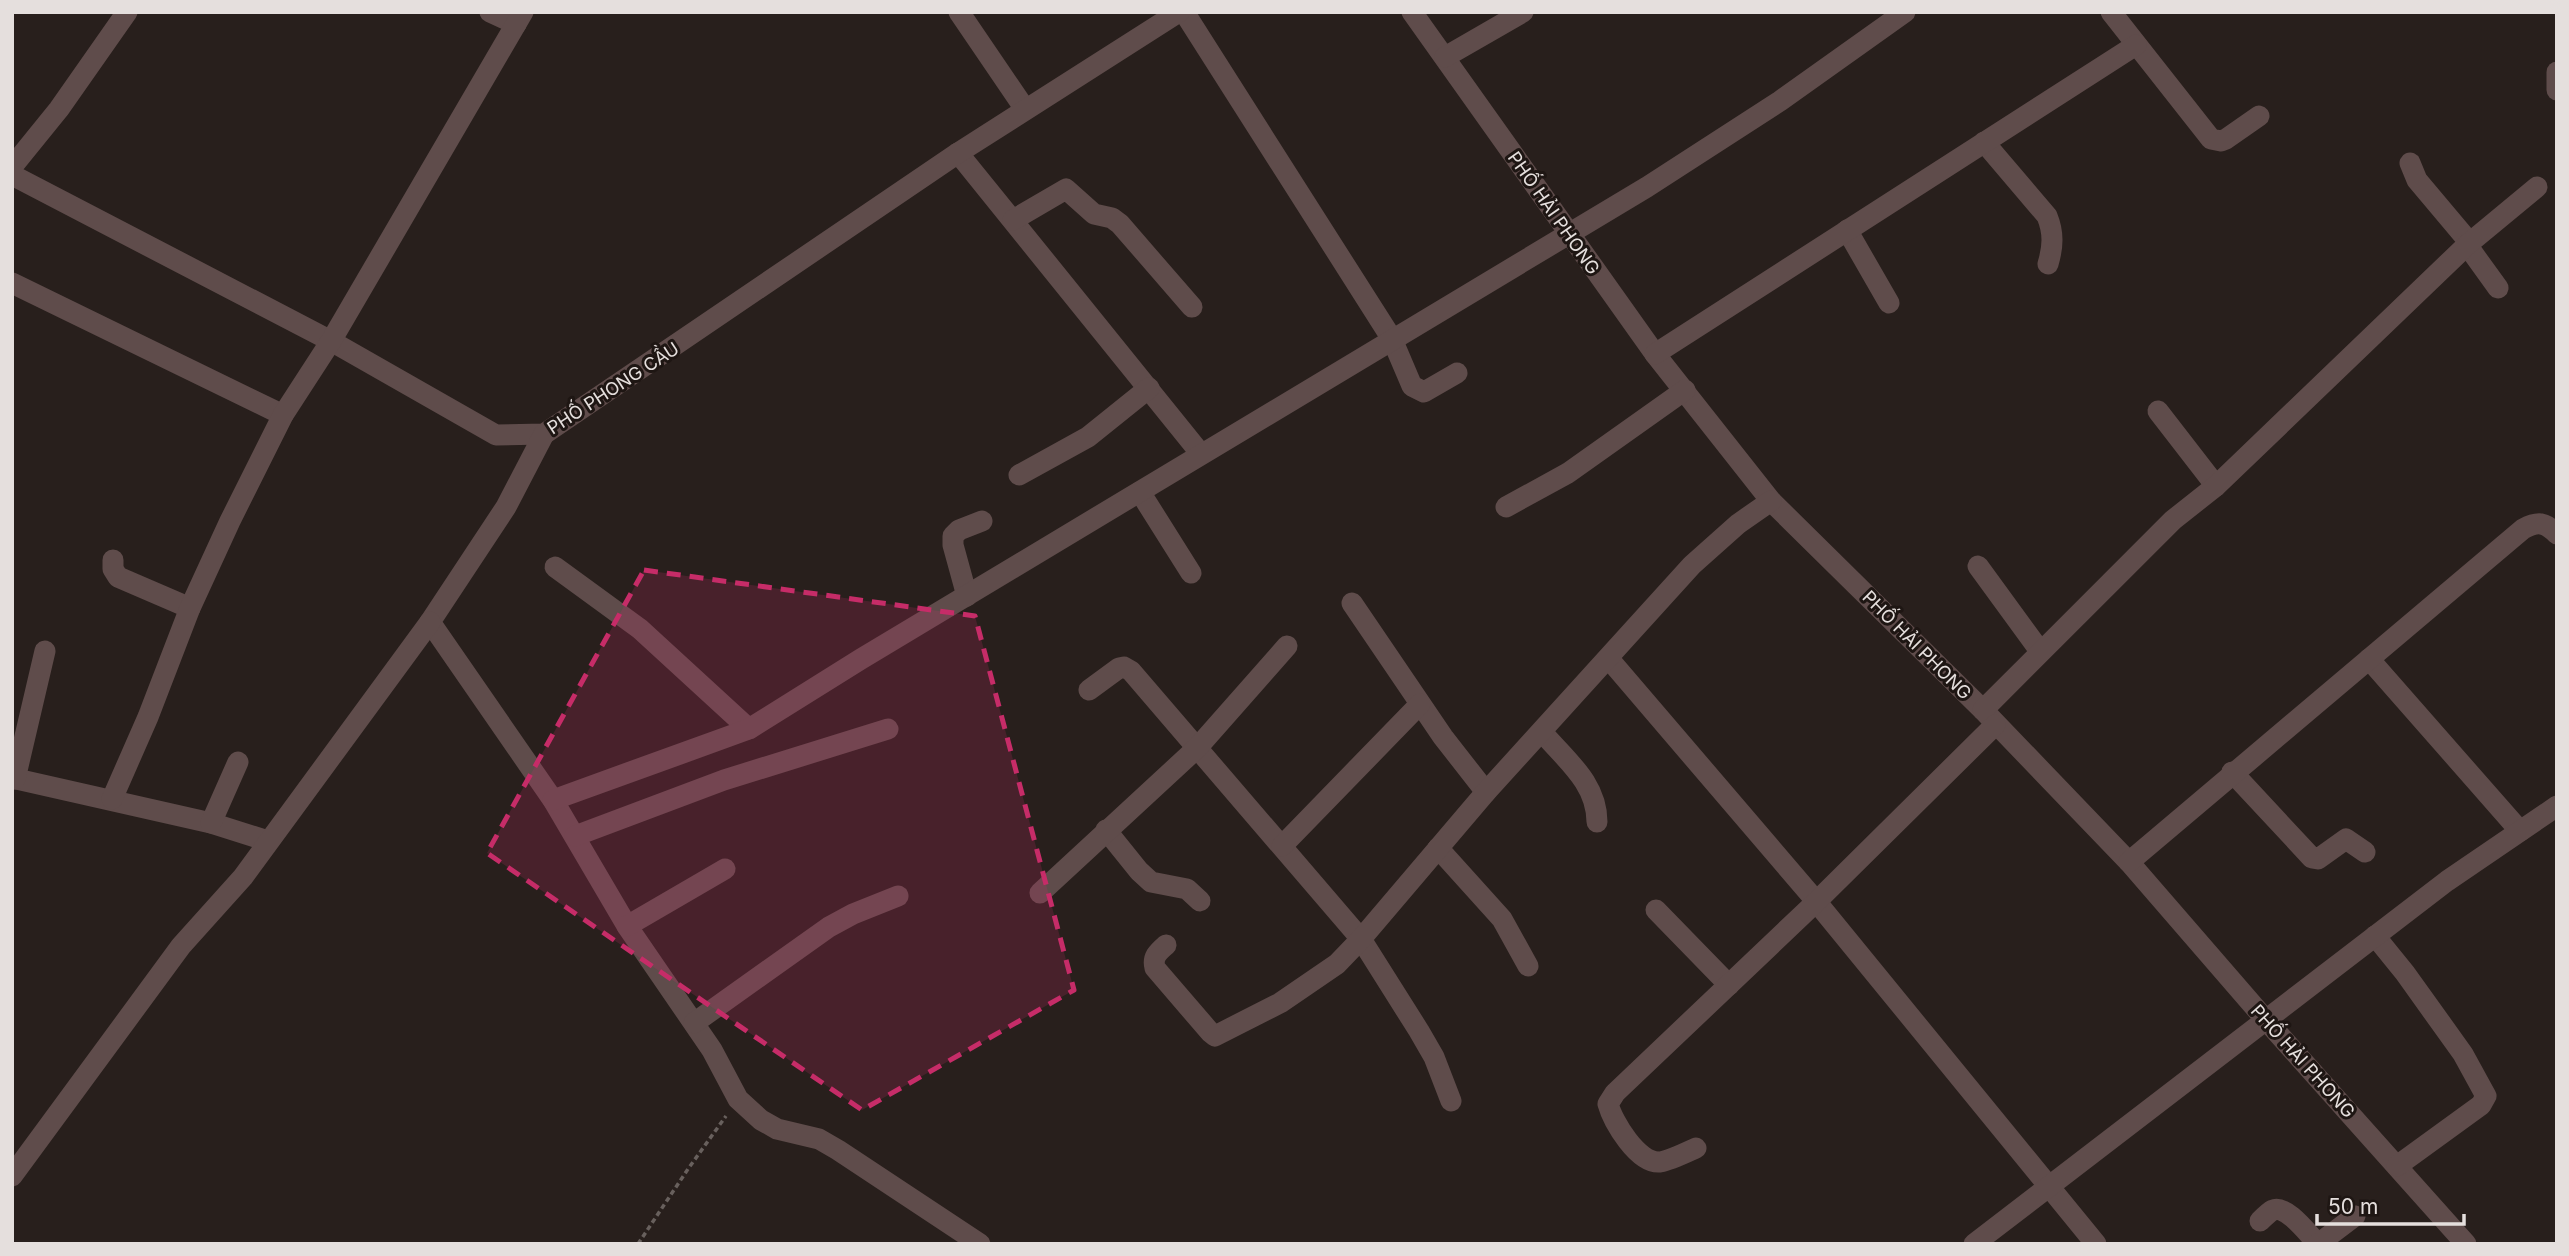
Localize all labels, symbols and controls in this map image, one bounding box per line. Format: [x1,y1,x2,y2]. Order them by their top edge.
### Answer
street label: PHỐ HẢI PHONG [1504,145,1607,278]
street label: PHỐ PHONG CẦU [541,334,683,438]
street label: PHỐ HẢI PHONG [1858,583,1979,704]
street label: PHỐ HẢI PHONG [2247,997,2362,1122]
scale bar [2317,1182,2464,1226]
text: 50 m [2328,1194,2378,1219]

